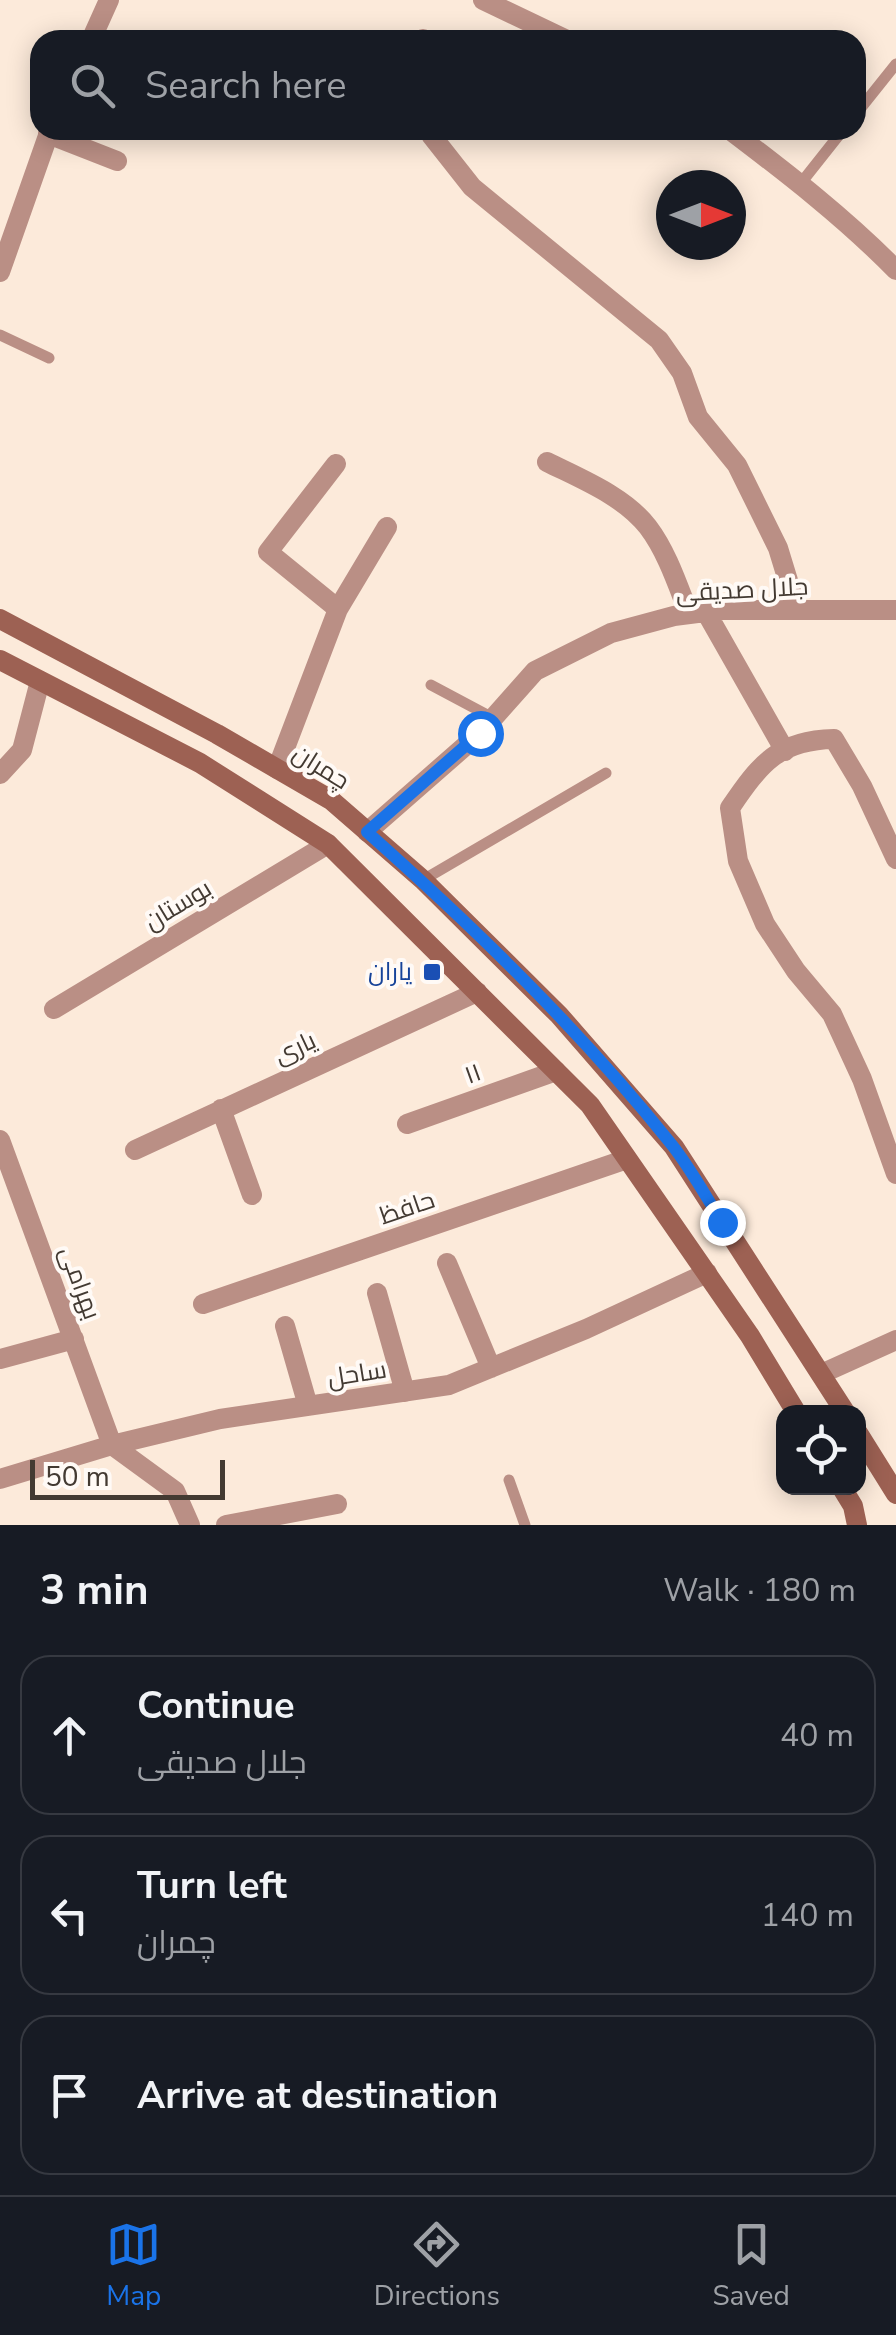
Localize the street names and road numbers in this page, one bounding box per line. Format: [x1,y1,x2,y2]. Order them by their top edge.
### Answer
street label: جلال صدیقی [675,570,809,610]
street label: چمران [286,736,356,798]
street label: بوستان [138,872,218,938]
street label: یاری [268,1023,322,1073]
street label: ۱۱ [460,1055,486,1093]
street label: حافظ [375,1183,439,1233]
street label: بهرامی [51,1242,109,1324]
street label: ساحل [325,1353,389,1395]

